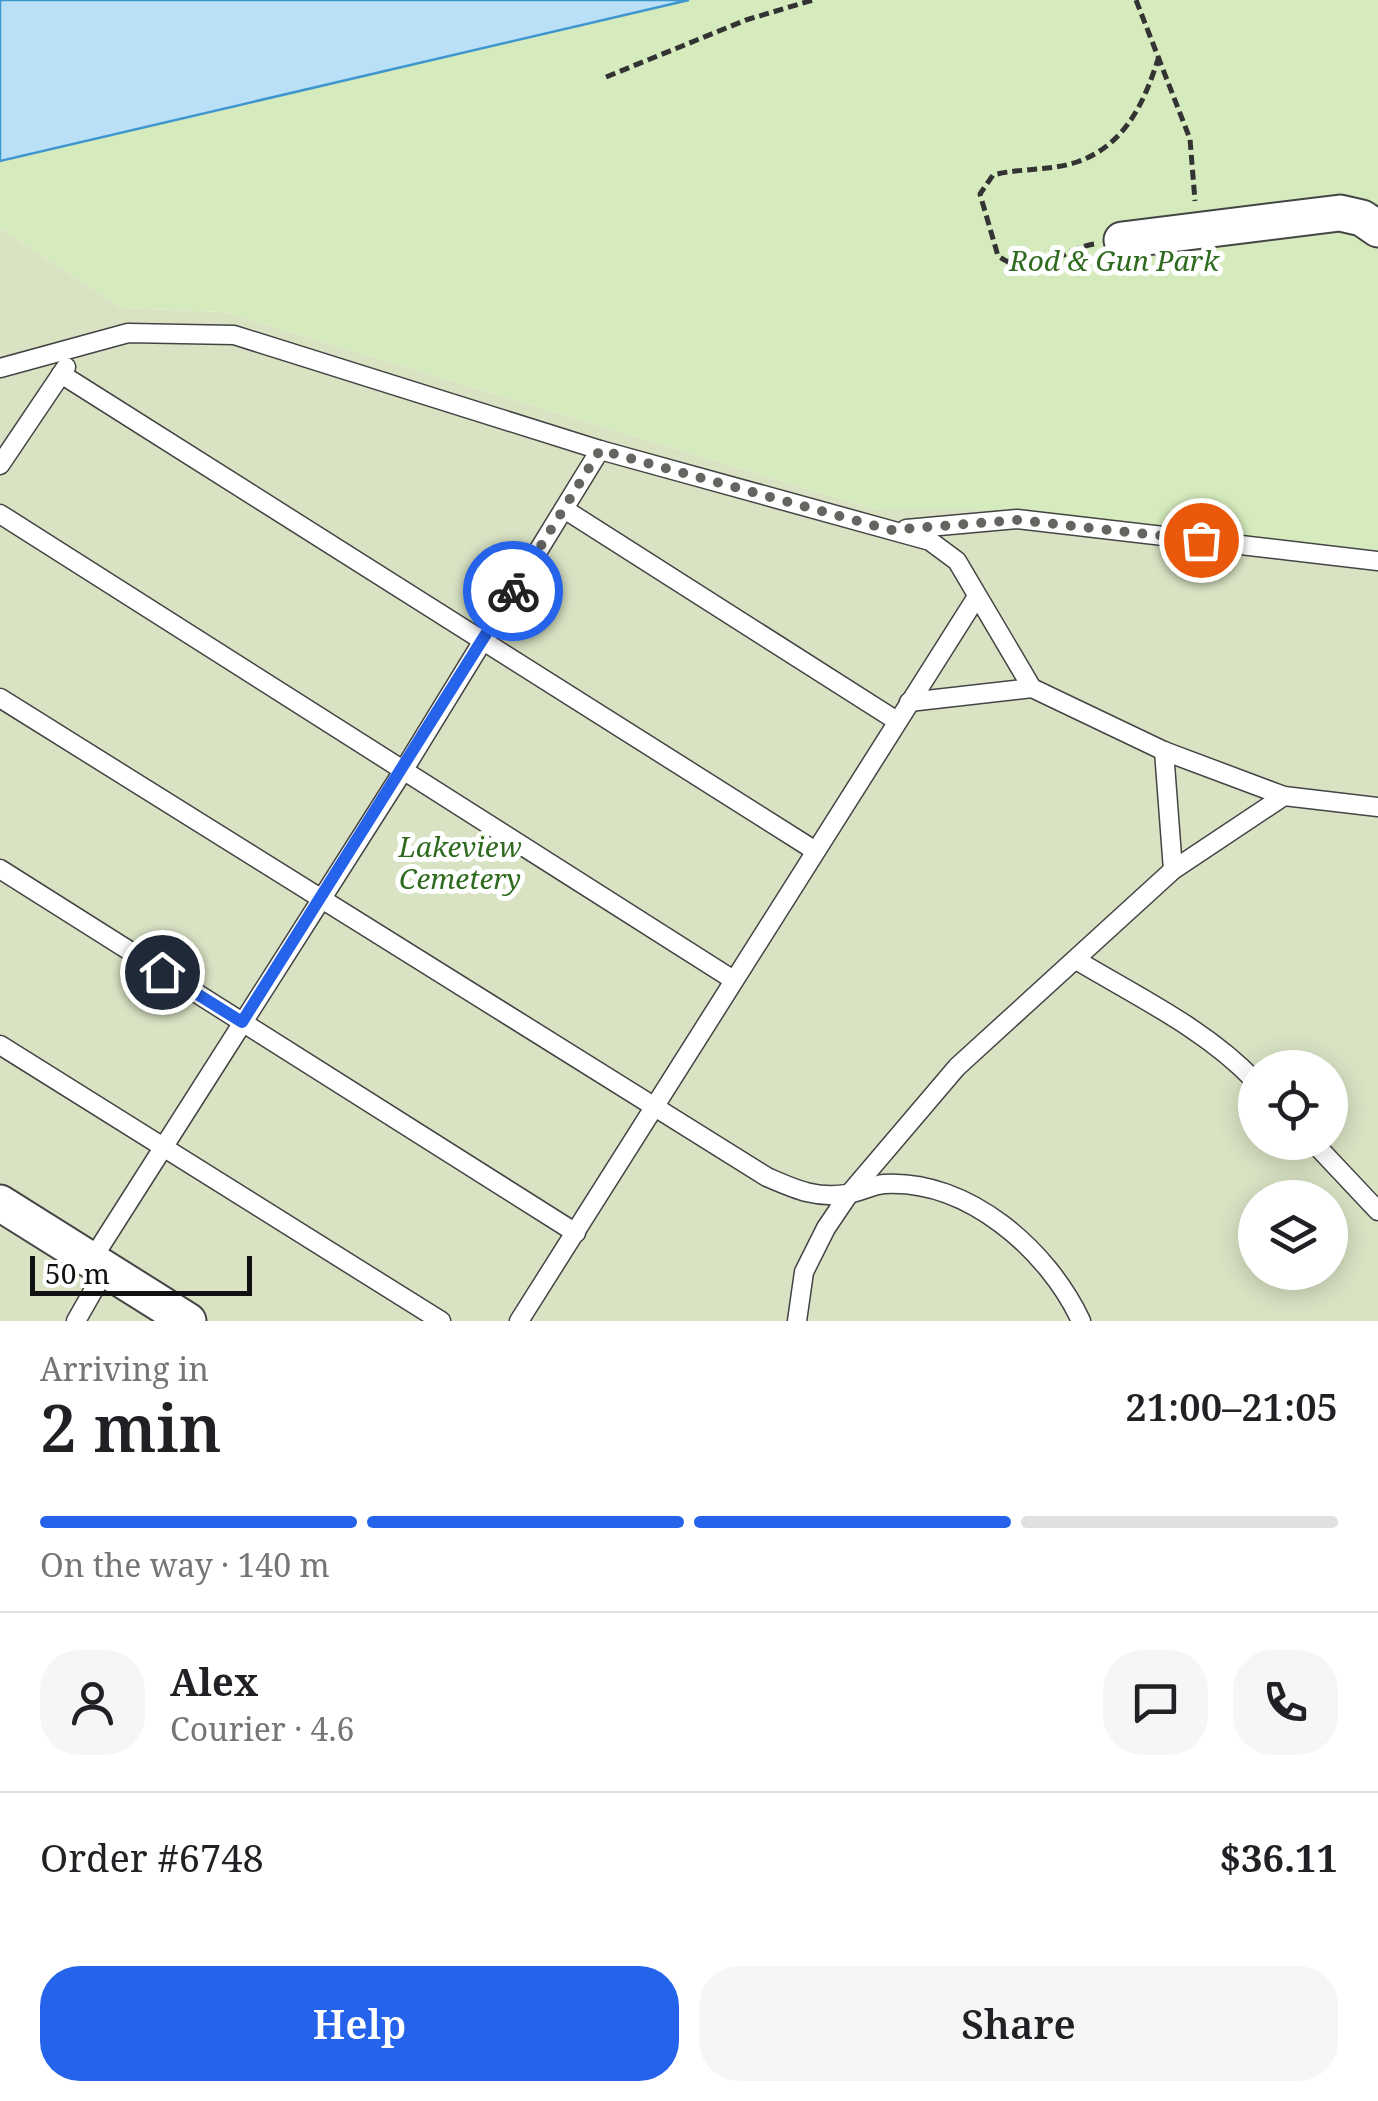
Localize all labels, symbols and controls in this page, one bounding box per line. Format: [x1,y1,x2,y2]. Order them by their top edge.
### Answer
park label: Rod & Gun Park [1008,241,1220,279]
pin [1159,498,1244,583]
icon: bag [1174,513,1229,568]
courier [463,541,563,641]
icon: bike [486,564,541,619]
park label: Lakeview Cemetery [397,827,522,897]
pin [120,930,205,1015]
icon: home [135,945,190,1000]
map controls [1238,1050,1348,1290]
button: locate [1238,1050,1348,1160]
button: layers [1238,1180,1348,1290]
scale bar [30,1251,252,1296]
text: 50 m [45,1254,110,1292]
text: Arriving in [40,1347,209,1390]
text: 21:00–21:05 [1125,1380,1338,1432]
text: 2 min [40,1383,222,1471]
text: On the way · 140 m [40,1543,330,1586]
button: person [40,1650,145,1755]
button: chat [1103,1650,1208,1755]
button: phone [1233,1650,1338,1755]
text: Alex [170,1655,258,1707]
text: Courier · 4.6 [170,1707,354,1750]
text: Order #6748 [40,1831,264,1883]
text: $36.11 [1219,1831,1338,1883]
button: Help [40,1966,679,2081]
button: Share [699,1966,1338,2081]

